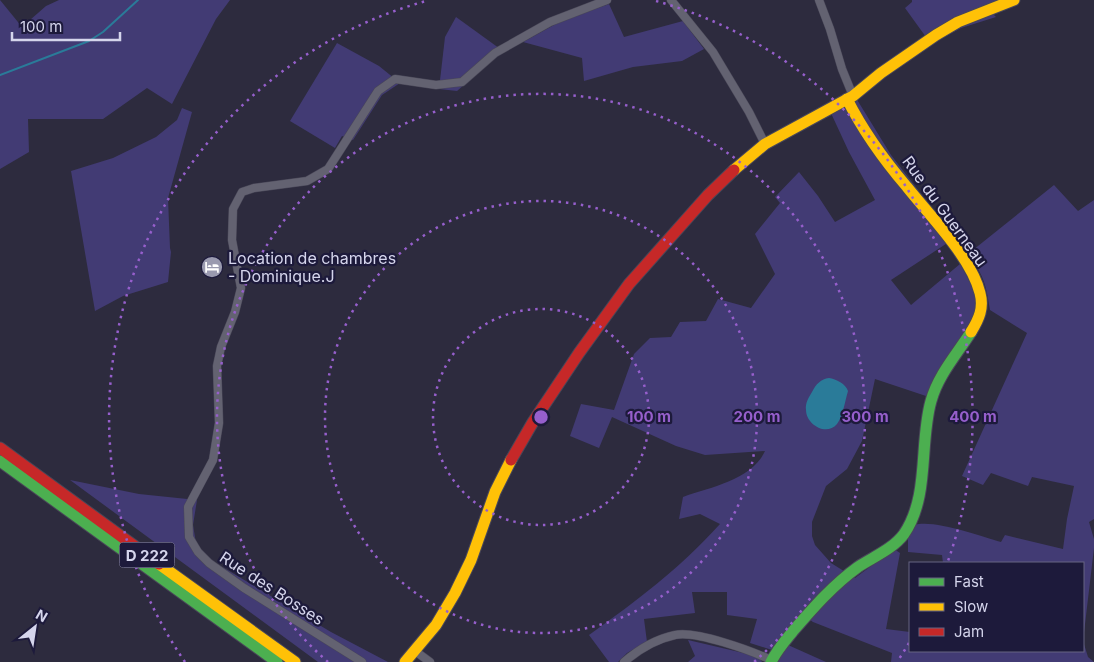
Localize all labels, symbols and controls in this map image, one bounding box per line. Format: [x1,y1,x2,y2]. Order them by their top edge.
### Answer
scale bar [12,10,120,42]
text: 100 m [20,17,62,36]
street label: Rue du Guerneau [898,152,992,270]
place label: Location de chambres - Dominique.J [228,248,396,286]
hotel icon: Location de chambres - Dominique.J [200,255,224,279]
text: 100 m [627,407,671,426]
text: 200 m [734,407,780,426]
text: 300 m [841,407,889,426]
text: 400 m [949,407,997,426]
centre of rings [532,408,550,426]
road number: D 222 [120,542,174,568]
street label: Rue des Bosses [216,547,328,629]
legend [909,562,1084,652]
text: Fast [954,572,984,591]
text: Slow [954,597,988,616]
north arrow [10,602,60,652]
text: N [33,605,51,625]
text: Jam [954,622,984,641]

